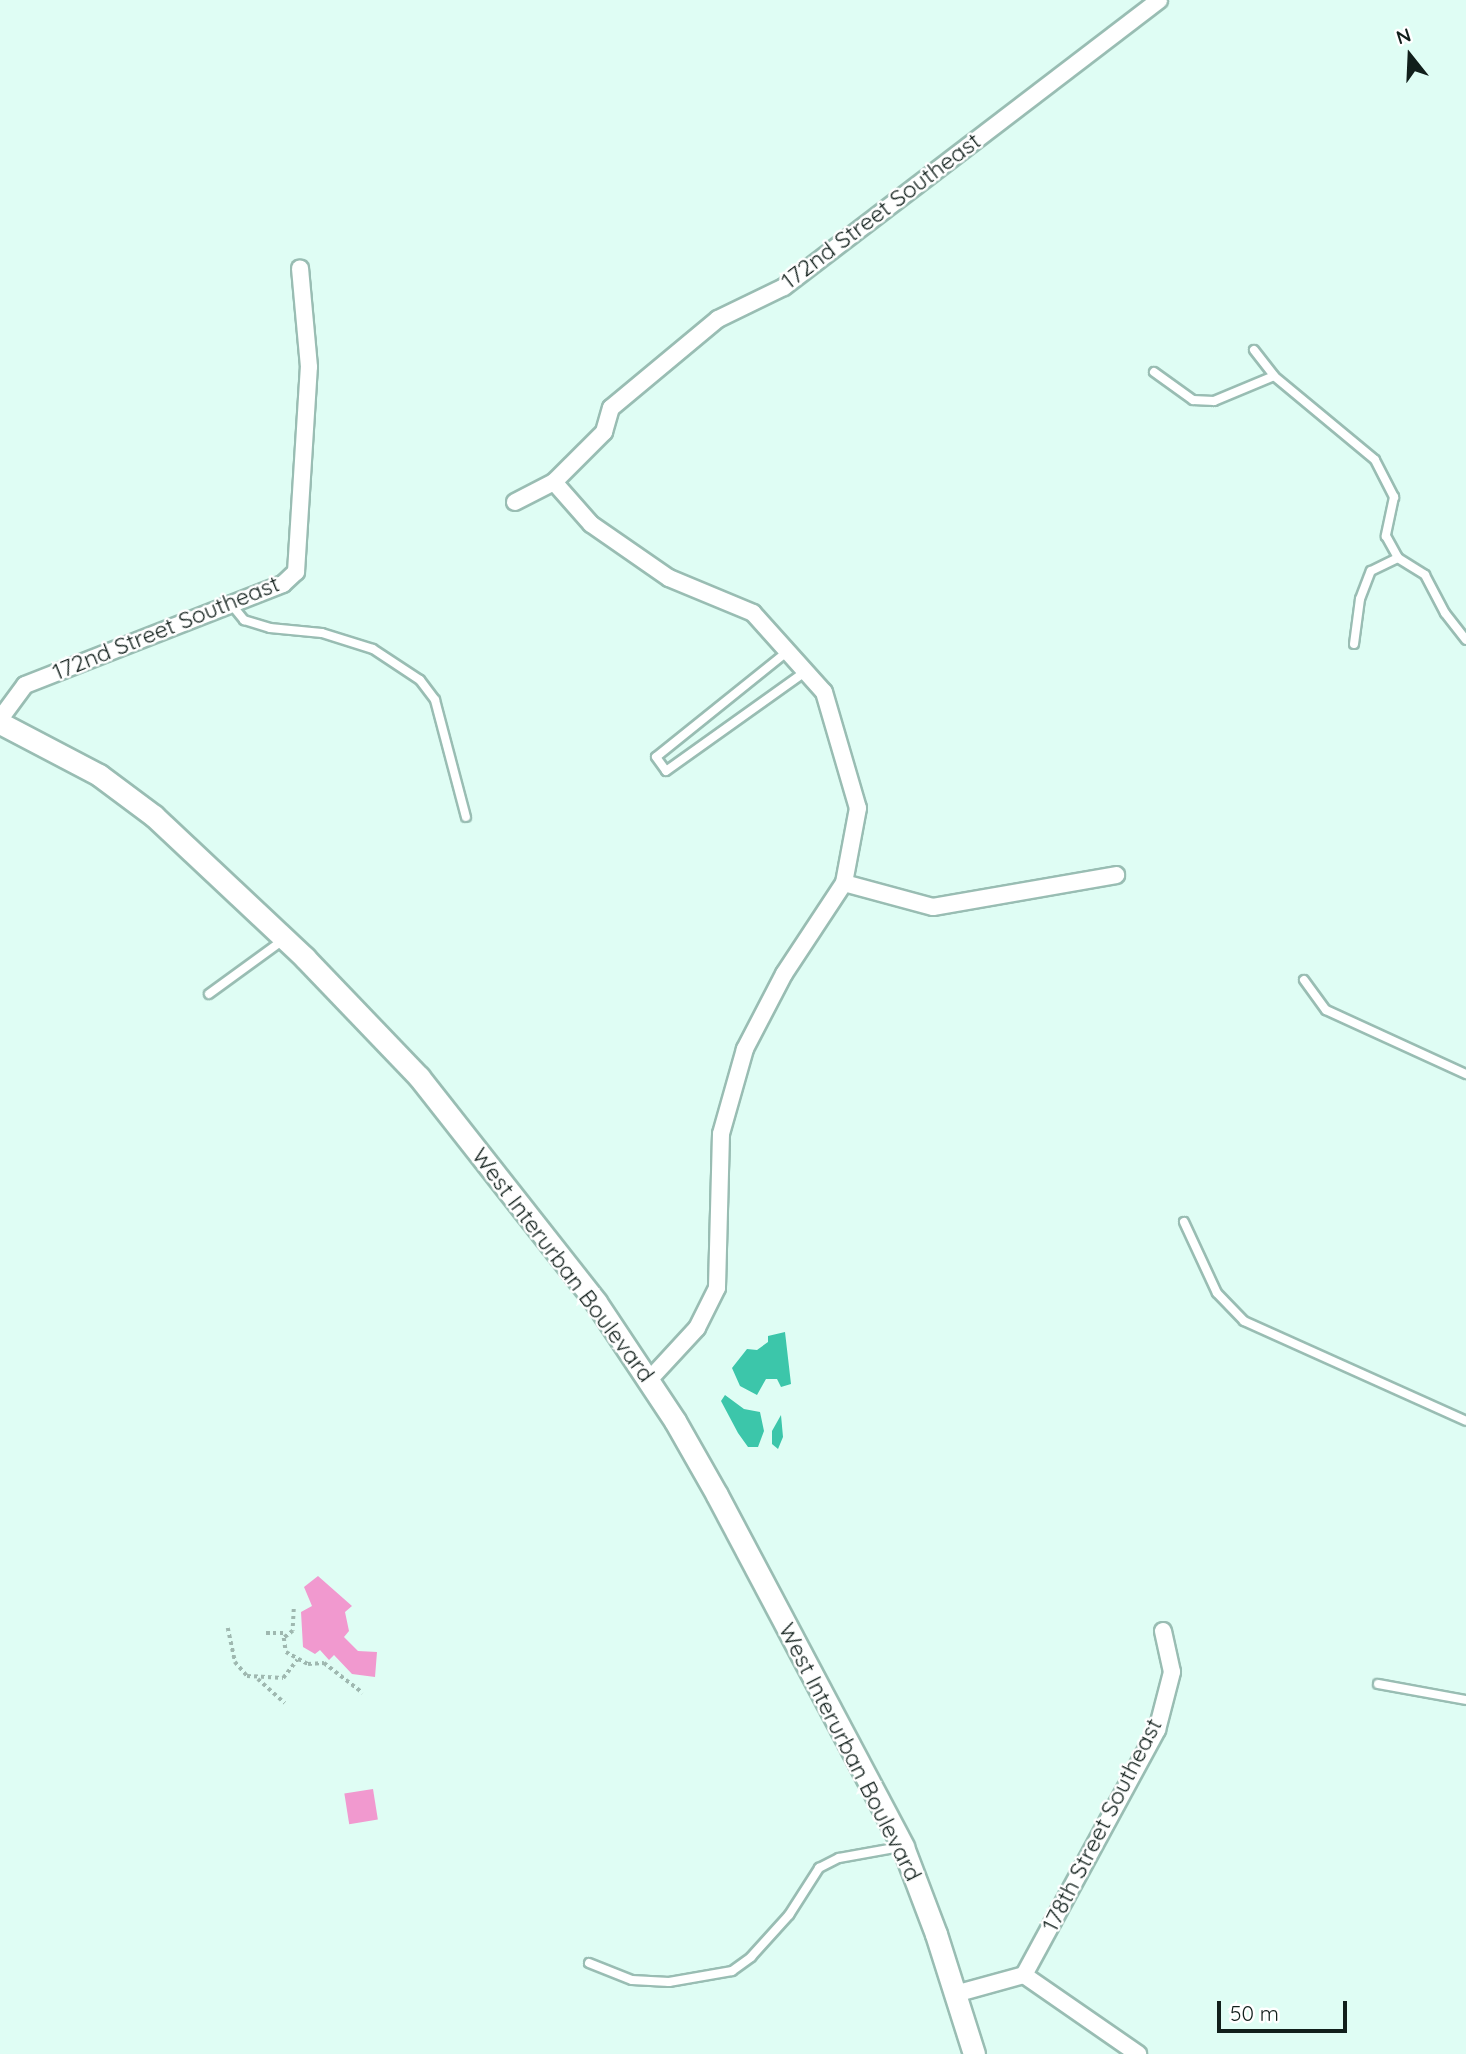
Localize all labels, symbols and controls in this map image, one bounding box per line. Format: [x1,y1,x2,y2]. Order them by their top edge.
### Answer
north arrow [1375,21,1445,91]
text: N [1393,22,1414,50]
street label: 172nd Street Southeast [776,127,986,295]
street label: 172nd Street Southeast [49,570,283,686]
street label: West Interurban Boulevard [466,1143,660,1387]
street label: West Interurban Boulevard [773,1618,927,1886]
street label: 178th Street Southeast [1036,1714,1168,1936]
scale bar [1221,1988,1350,2032]
text: 50 m [1230,2000,1279,2026]

